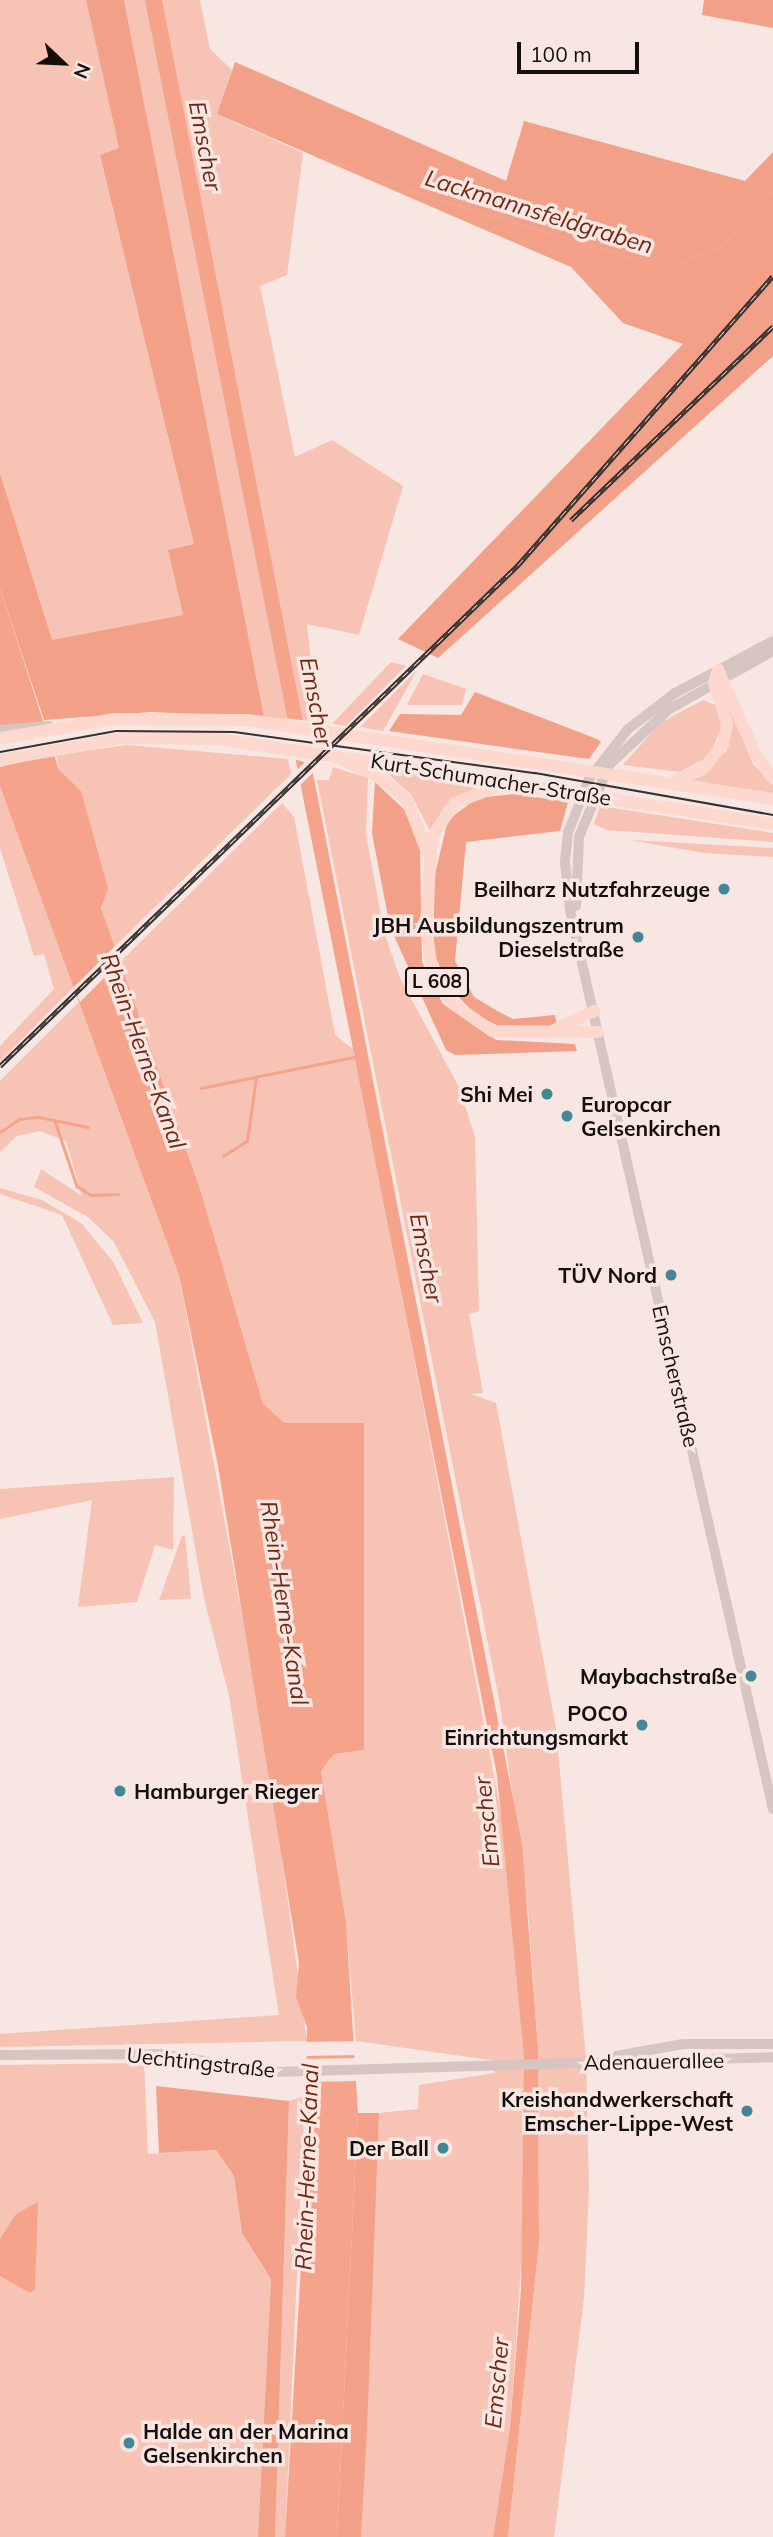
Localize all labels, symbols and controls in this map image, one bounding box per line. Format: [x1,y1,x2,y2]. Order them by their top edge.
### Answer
north arrow [28,28,98,98]
scale bar [521,28,644,72]
text: 100 m [530,41,592,67]
text: N [68,60,96,82]
water label: Emscher [183,99,227,193]
water label: Lackmannsfeldgraben [422,164,656,260]
water label: Emscher [294,655,338,749]
street label: Kurt-Schumacher-Straße [369,748,613,810]
place label: Beilharz Nutzfahrzeuge [474,876,710,902]
marker: Beilharz Nutzfahrzeuge [716,881,732,897]
place label: JBH Ausbildungszentrum Dieselstraße [373,912,624,962]
marker: JBH Ausbildungszentrum Dieselstraße [630,929,646,945]
water label: Rhein-Herne-Kanal [95,949,191,1153]
road number: L 608 [404,966,470,998]
place label: Shi Mei [460,1081,533,1107]
marker: Shi Mei [539,1086,555,1102]
place label: Europcar Gelsenkirchen [581,1091,721,1141]
marker: Europcar Gelsenkirchen [559,1108,575,1124]
water label: Emscher [404,1211,448,1305]
place label: TÜV Nord [558,1262,657,1288]
marker: TÜV Nord [663,1267,679,1283]
street label: Emscherstraße [647,1302,705,1450]
water label: Rhein-Herne-Kanal [254,1499,314,1707]
place label: Maybachstraße [580,1663,737,1689]
marker: Maybachstraße [743,1668,759,1684]
place label: POCO Einrichtungsmarkt [444,1700,628,1750]
marker: POCO Einrichtungsmarkt [634,1717,650,1733]
water label: Emscher [469,1775,505,1869]
place label: Hamburger Rieger [134,1778,319,1804]
marker: Hamburger Rieger [112,1783,128,1799]
street label: Uechtingstraße [125,2042,277,2082]
street label: Adenauerallee [583,2047,725,2075]
water label: Rhein-Herne-Kanal [290,2063,324,2271]
place label: Kreishandwerkerschaft Emscher-Lippe-West [501,2086,733,2136]
marker: Kreishandwerkerschaft Emscher-Lippe-West [739,2103,755,2119]
place label: Der Ball [349,2135,429,2161]
marker: Der Ball [435,2140,451,2156]
water label: Emscher [479,2337,515,2429]
place label: Halde an der Marina Gelsenkirchen [143,2418,349,2468]
marker: Halde an der Marina Gelsenkirchen [121,2435,137,2451]

